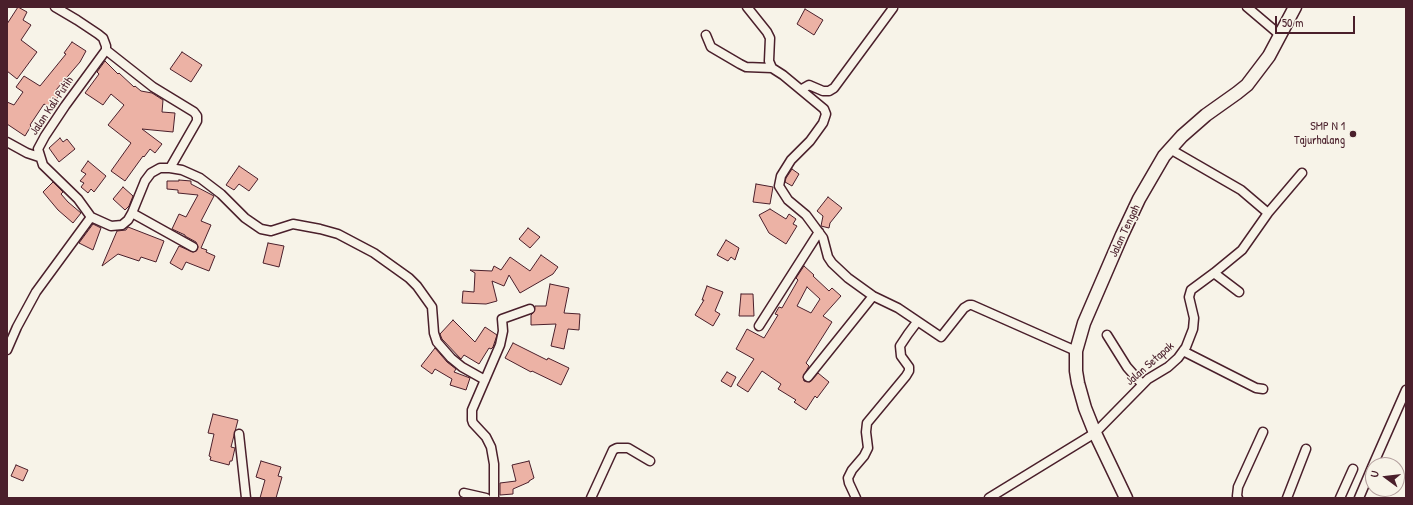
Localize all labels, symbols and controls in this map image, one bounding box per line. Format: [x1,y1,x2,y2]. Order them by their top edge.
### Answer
scale bar [1277,8,1357,34]
text: 50 m [1282,14,1303,31]
street label: Jalan Kali Putih [27,74,77,138]
place label: SMP N 1 Tajurhalang [1294,120,1345,148]
marker: SMP N 1 Tajurhalang [1348,129,1358,139]
street label: Jalan Tengah [1107,203,1143,259]
street label: Jalan Setapak [1123,339,1177,389]
north arrow [1365,457,1405,497]
text: U [1367,469,1382,479]

